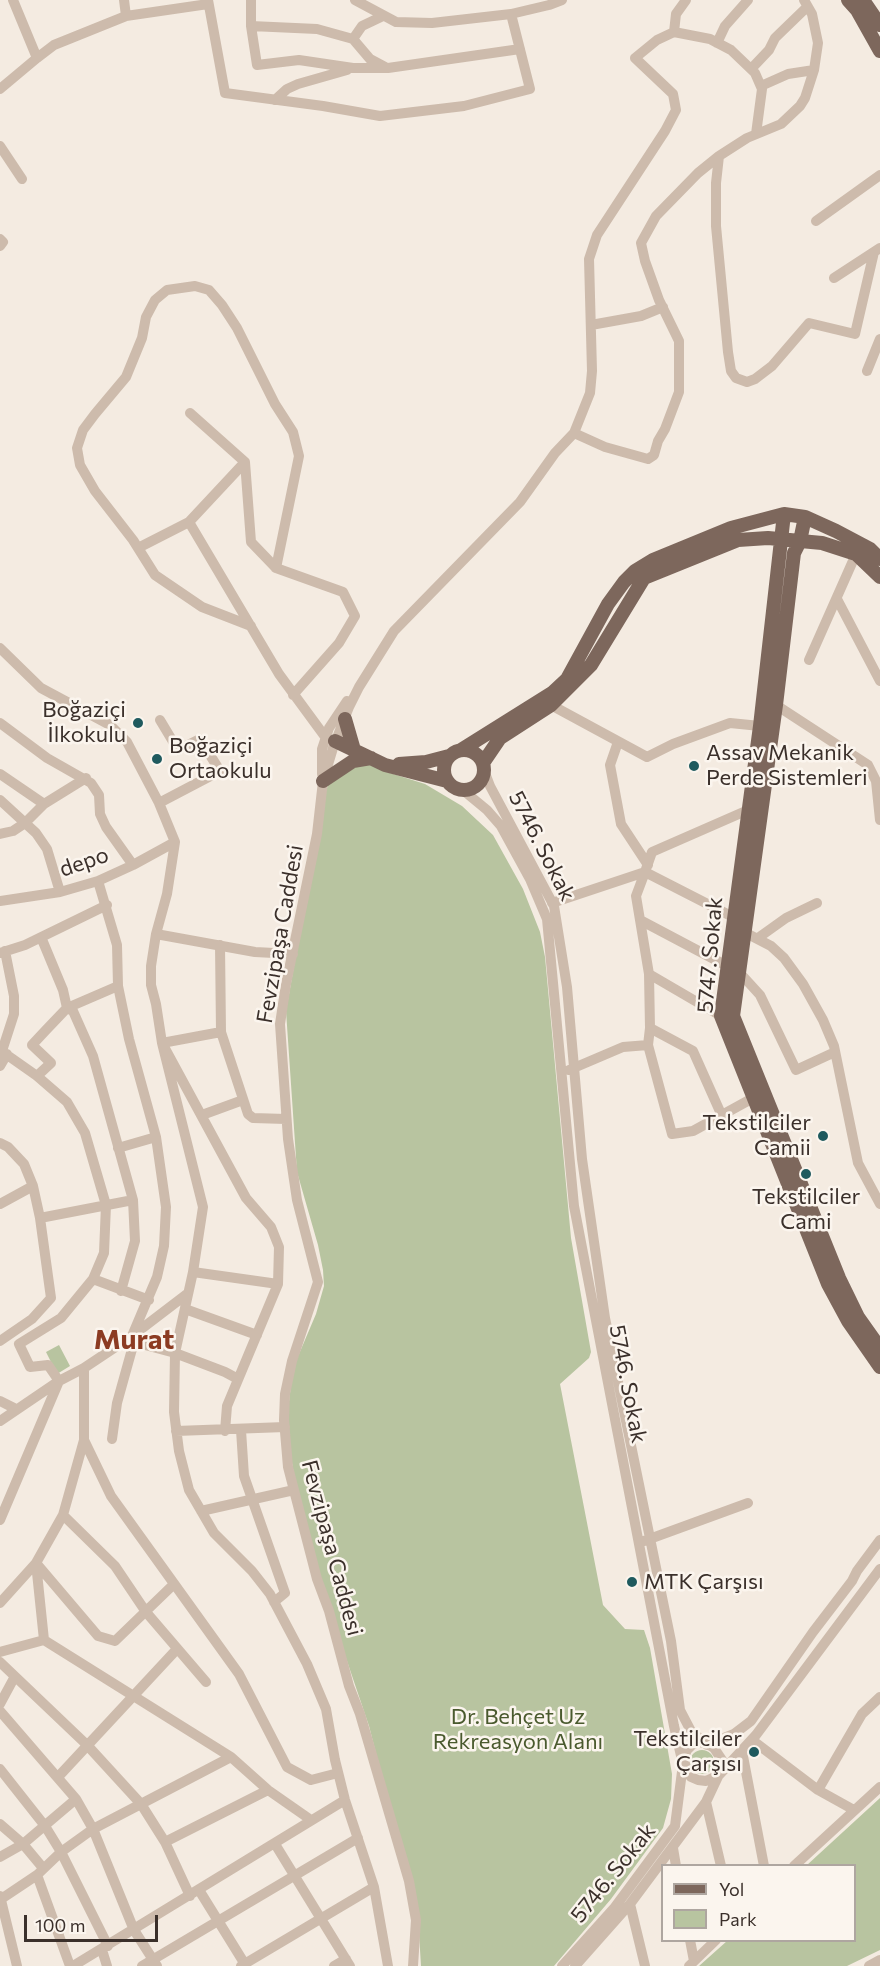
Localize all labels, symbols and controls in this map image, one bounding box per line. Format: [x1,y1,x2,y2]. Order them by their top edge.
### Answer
place label: Boğaziçi İlkokulu [42,697,126,748]
marker: Boğaziçi İlkokulu [131,716,145,730]
place label: Boğaziçi Ortaokulu [169,733,272,784]
place label: Assav Mekanik Perde Sistemleri [706,740,868,792]
marker: Boğaziçi Ortaokulu [150,752,164,766]
marker: Assav Mekanik Perde Sistemleri [687,759,701,773]
street label: 5746. Sokak [503,787,581,905]
street label: depo [56,841,112,883]
street label: Fevzipaşa Caddesi [251,843,309,1025]
street label: 5747. Sokak [692,896,728,1014]
place label: Tekstilciler Camii [702,1110,811,1162]
marker: Tekstilciler Camii [816,1129,830,1143]
marker: Tekstilciler Cami [799,1167,813,1181]
place label: Tekstilciler Cami [752,1184,860,1236]
district label: Murat [94,1323,174,1357]
street label: 5746. Sokak [604,1323,652,1445]
street label: Fevzipaşa Caddesi [296,1457,368,1639]
place label: MTK Çarşısı [644,1569,764,1595]
marker: MTK Çarşısı [625,1575,639,1589]
park label: Dr. Behçet Uz Rekreasyon Alanı [433,1704,603,1756]
place label: Tekstilciler Çarşısı [633,1726,742,1778]
marker: Tekstilciler Çarşısı [747,1745,761,1759]
street label: 5746. Sokak [565,1818,661,1928]
legend [661,1864,856,1942]
text: Yol [719,1878,744,1900]
scale bar [27,1903,160,1941]
text: Park [719,1908,757,1930]
text: 100 m [35,1914,85,1936]

